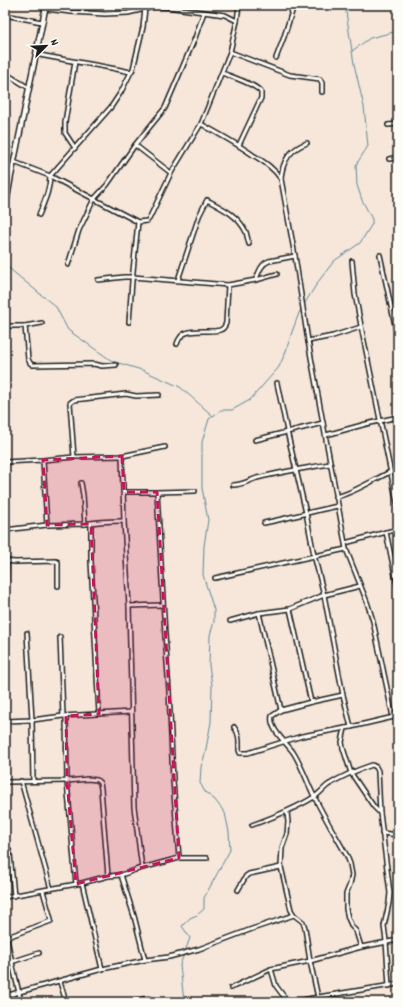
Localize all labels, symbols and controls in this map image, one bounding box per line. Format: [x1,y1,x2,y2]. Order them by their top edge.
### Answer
north arrow [26,26,66,66]
text: N [45,37,62,49]

